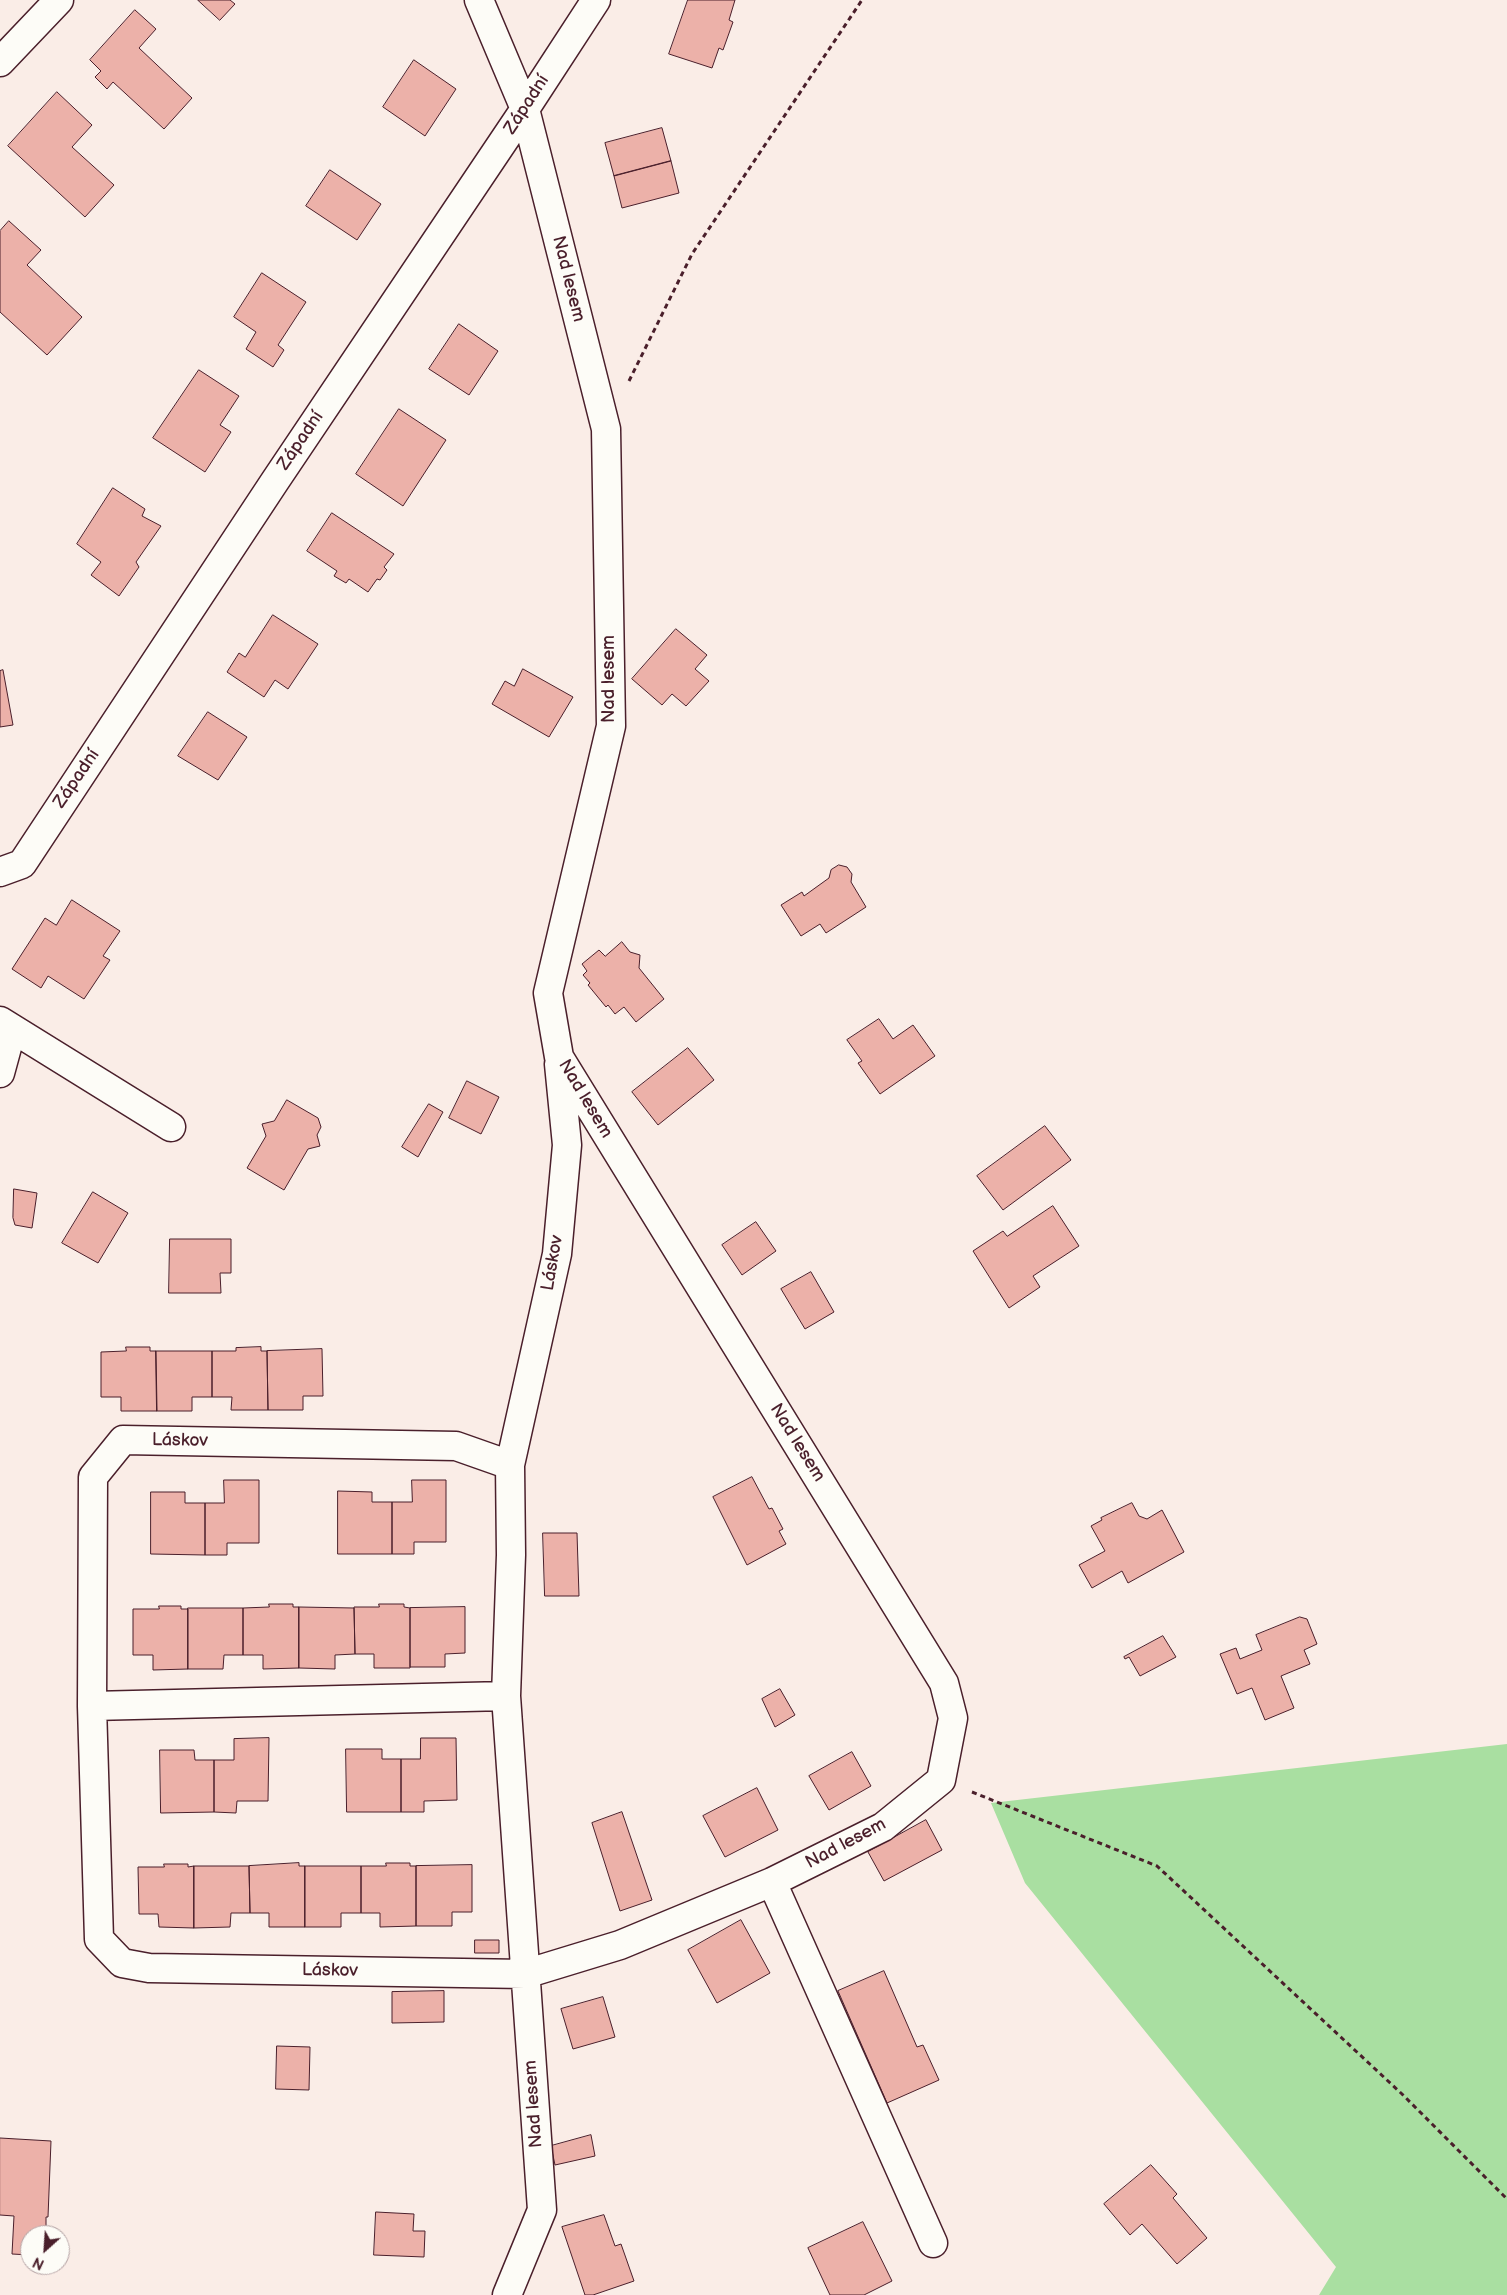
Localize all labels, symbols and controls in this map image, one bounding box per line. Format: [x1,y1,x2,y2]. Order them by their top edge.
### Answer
street label: Západní [500,71,554,139]
street label: Nad lesem [547,234,589,324]
street label: Západní [273,407,329,475]
street label: Nad lesem [598,635,620,723]
street label: Západní [49,745,105,813]
street label: Nad lesem [553,1056,617,1142]
street label: Láskov [537,1233,569,1293]
street label: Nad lesem [765,1400,829,1486]
street label: Láskov [152,1430,208,1452]
street label: Nad lesem [802,1814,890,1874]
street label: Láskov [302,1960,358,1982]
street label: Nad lesem [520,2059,548,2149]
north arrow [20,2225,70,2275]
text: N [30,2253,47,2273]

